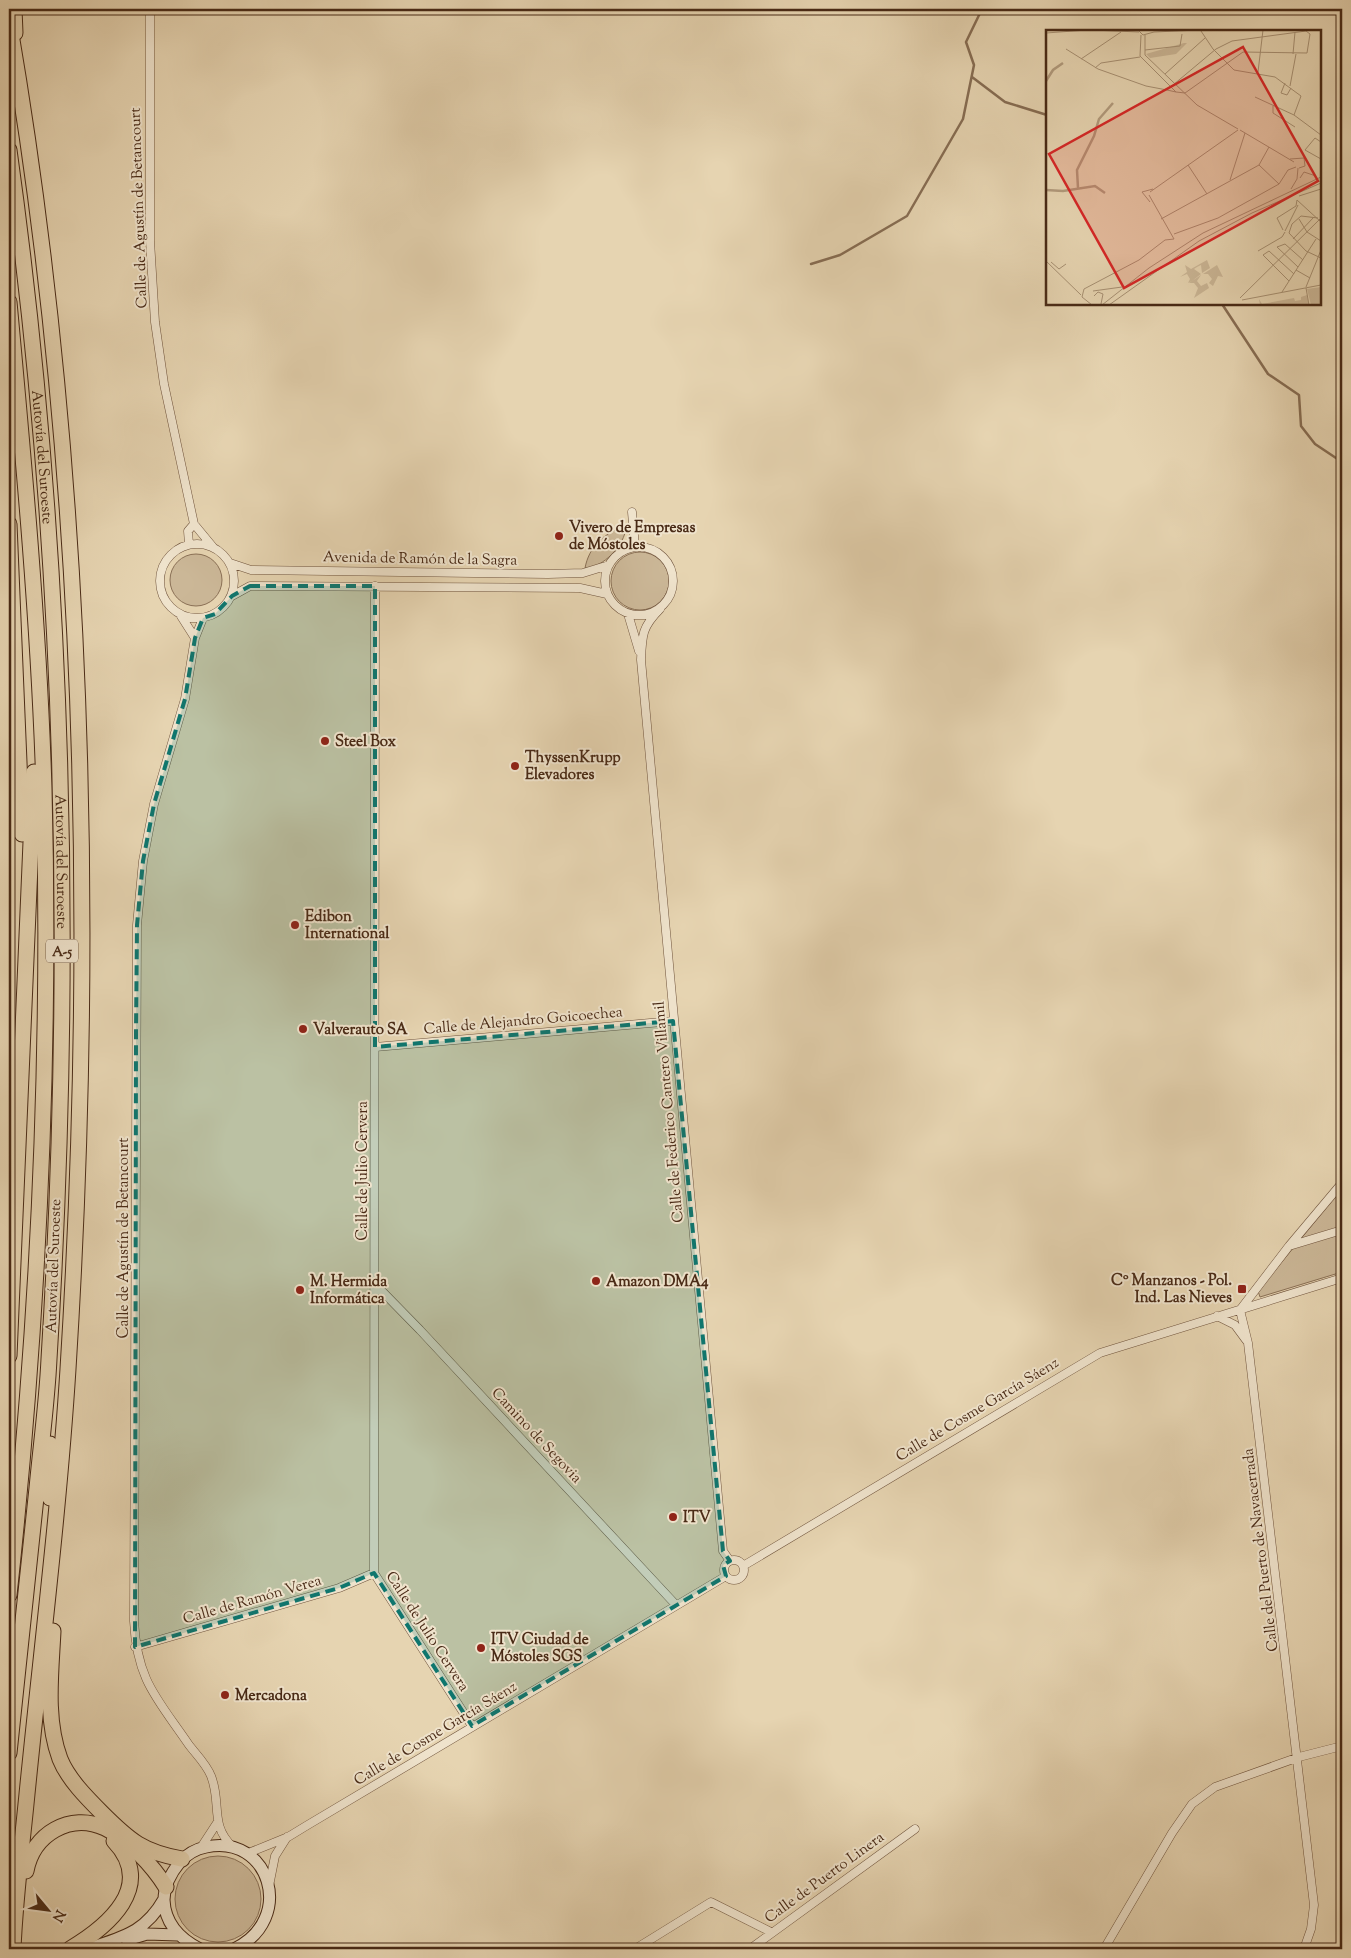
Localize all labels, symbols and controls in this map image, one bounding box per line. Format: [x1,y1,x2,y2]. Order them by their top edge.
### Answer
inset map [1046,30,1321,305]
street label: Calle de Agustín de Betancourt [125,107,153,309]
street label: Autovía del Suroeste [25,389,57,525]
place label: Vivero de Empresas de Móstoles [569,518,695,556]
marker: Vivero de Empresas de Móstoles [553,530,565,542]
street label: Avenida de Ramón de la Sagra [323,547,517,572]
place label: Steel Box [335,732,397,753]
marker: Steel Box [319,735,331,747]
place label: ThyssenKrupp Elevadores [525,748,621,786]
marker: ThyssenKrupp Elevadores [509,760,521,772]
street label: Autovía del Suroeste [48,794,71,929]
place label: Edibon International [305,907,390,945]
marker: Edibon International [289,919,301,931]
road number: A-5 [46,939,78,962]
street label: Calle de Federico Cantero Villamil [649,1000,690,1224]
street label: Calle de Alejandro Goicoechea [423,1002,624,1041]
place label: Valverauto SA [313,1020,409,1041]
marker: Valverauto SA [297,1023,309,1035]
street label: Calle de Julio Cervera [353,1101,374,1241]
street label: Calle de Agustín de Betancourt [114,1138,135,1338]
street label: Autovía del Suroeste [42,1198,67,1334]
place label: Cº Manzanos - Pol. Ind. Las Nieves [1111,1271,1232,1309]
place label: M. Hermida Informática [310,1272,387,1310]
place label: Amazon DMA4 [606,1272,709,1293]
marker: Amazon DMA4 [590,1275,602,1287]
marker: Cº Manzanos - Pol. Ind. Las Nieves [1236,1283,1248,1295]
marker: M. Hermida Informática [294,1284,306,1296]
street label: Calle de Cosme García Sáenz [892,1353,1064,1467]
street label: Camino de Segovia [486,1383,586,1489]
street label: Calle del Puerto de Navacerrada [1239,1447,1284,1653]
place label: ITV [683,1508,711,1529]
marker: ITV [667,1511,679,1523]
street label: Calle de Julio Cervera [380,1568,474,1696]
street label: Calle de Ramón Verea [181,1571,324,1630]
place label: ITV Ciudad de Móstoles SGS [491,1630,589,1668]
marker: ITV Ciudad de Móstoles SGS [475,1642,487,1654]
street label: Calle de Cosme García Sáenz [350,1677,522,1791]
place label: Mercadona [235,1686,307,1707]
marker: Mercadona [219,1689,231,1701]
street label: Calle de Puerto Linera [761,1828,889,1929]
north arrow [22,1886,72,1936]
text: N [46,1906,69,1925]

